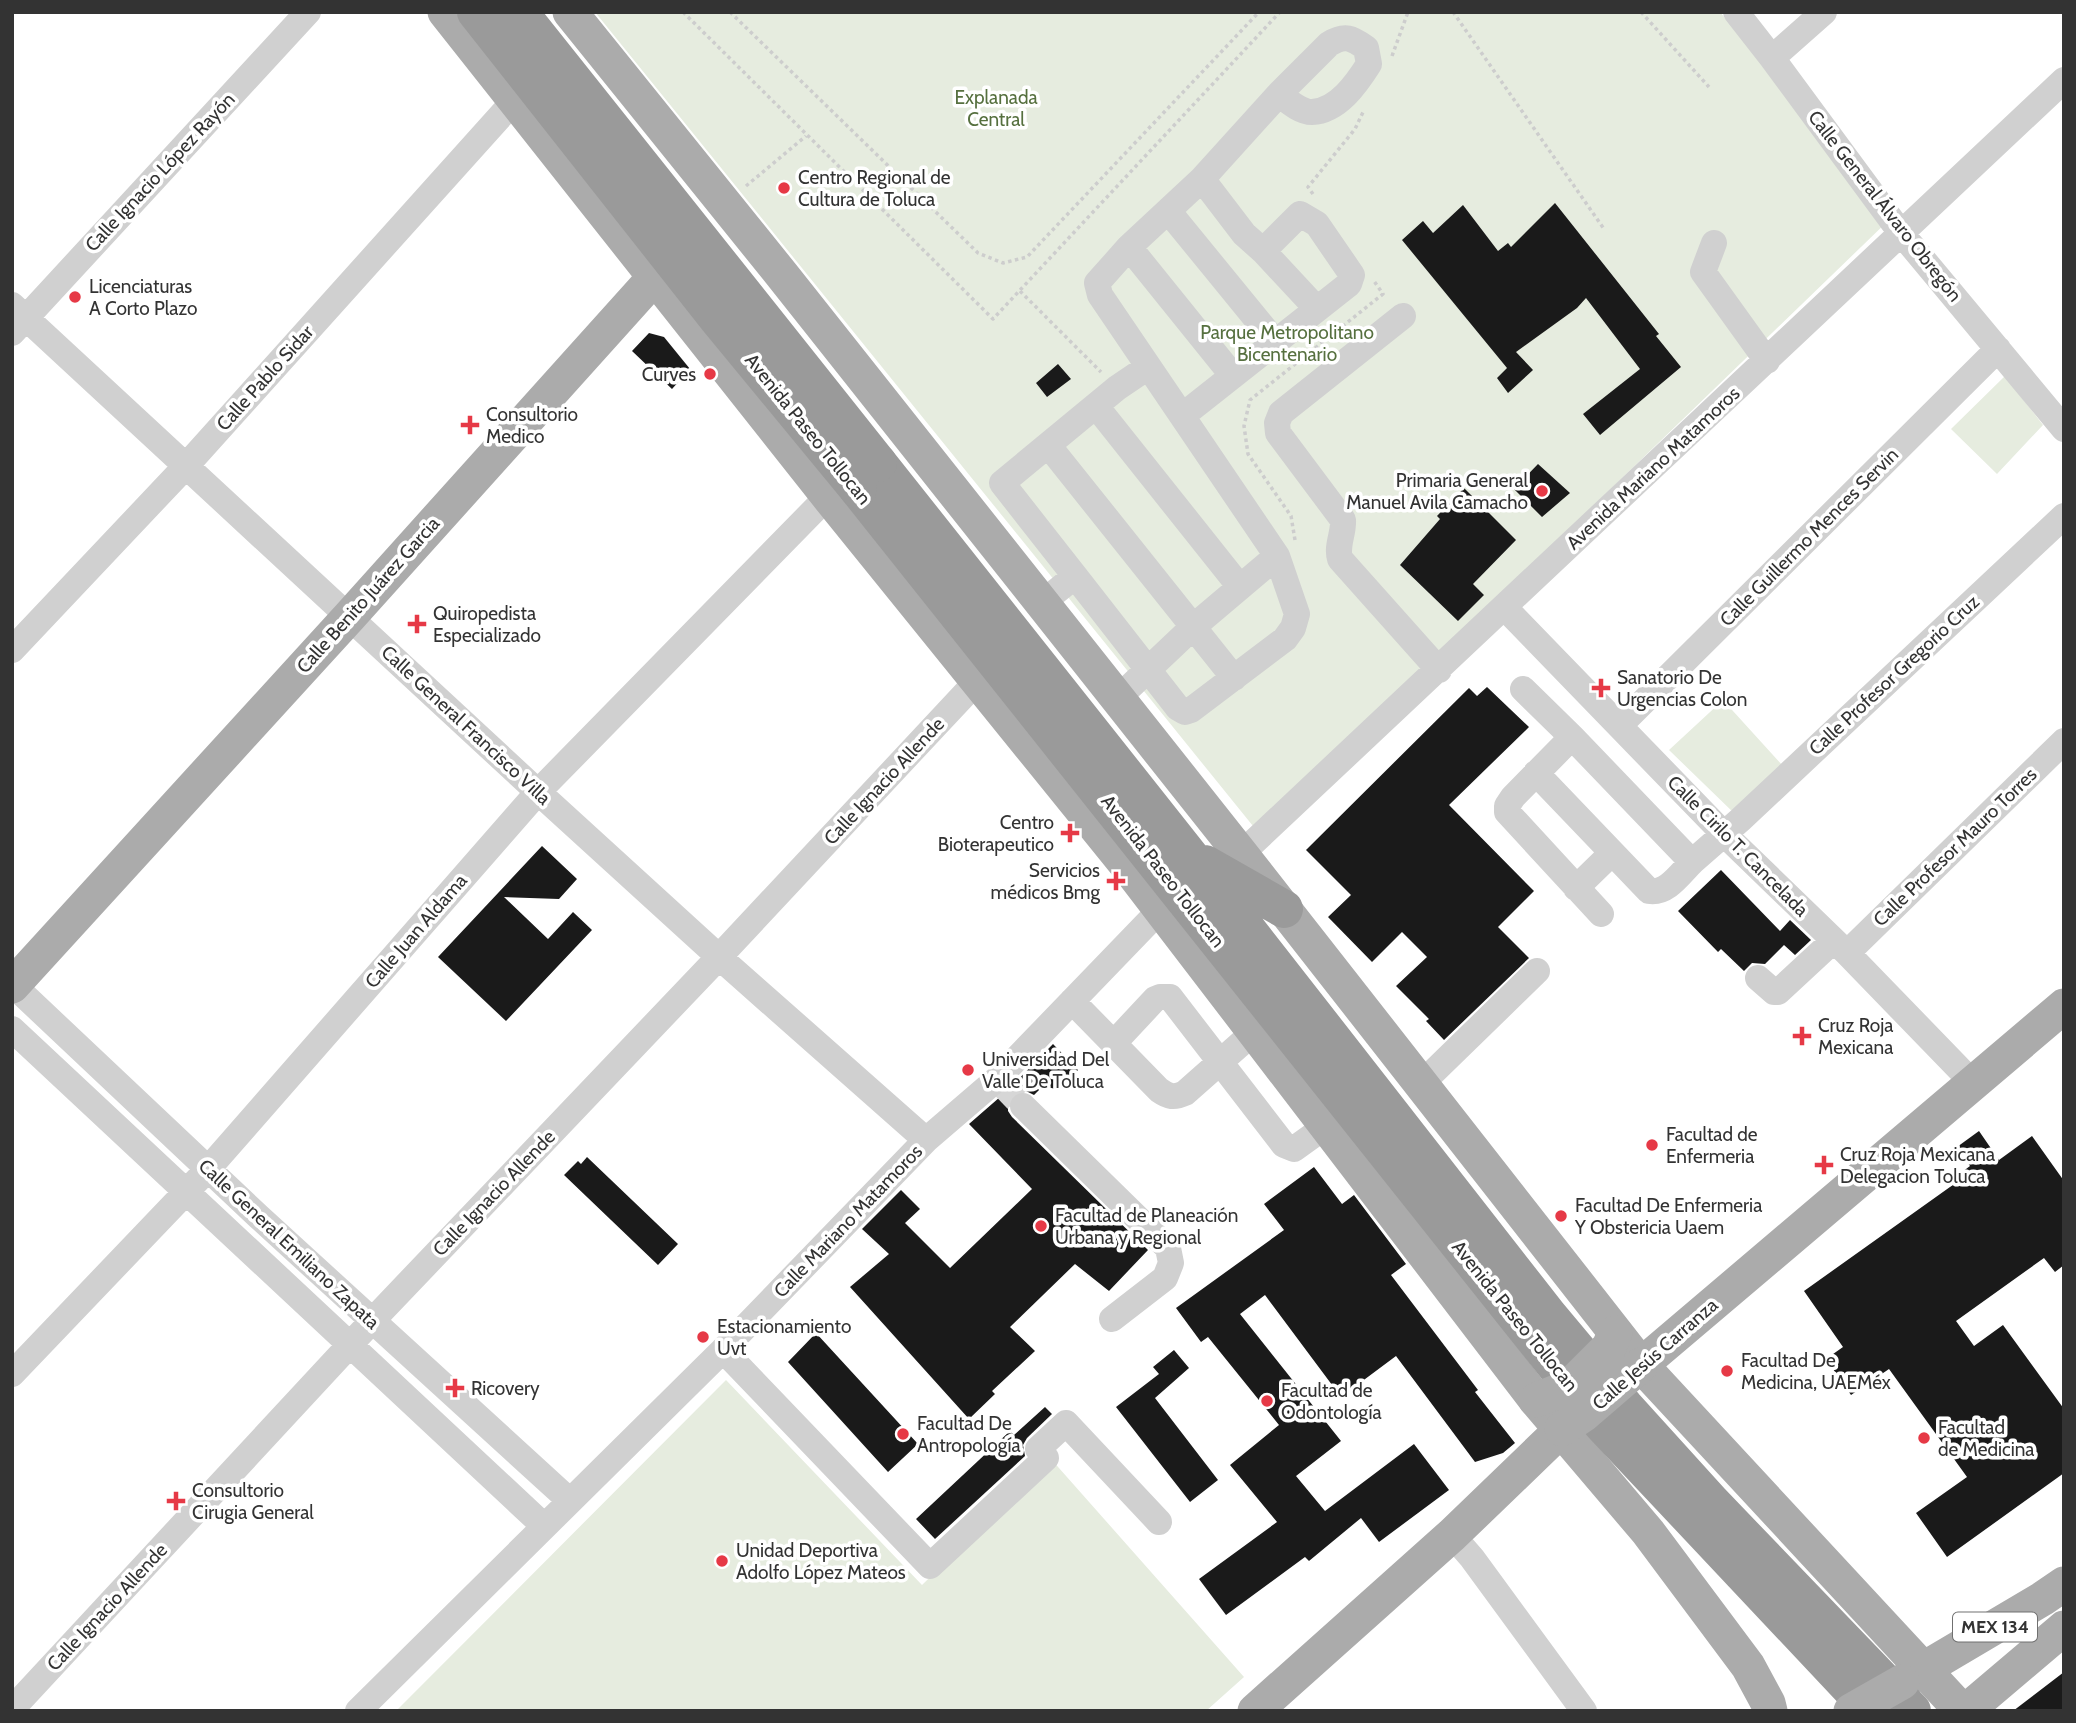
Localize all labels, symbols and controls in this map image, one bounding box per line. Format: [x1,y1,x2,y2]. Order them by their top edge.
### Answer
park label: Explanada Central [954,86,1038,131]
street label: Calle Ignacio López Rayón [80,88,240,256]
street label: Calle General Álvaro Obregón [1803,105,1968,306]
place label: Centro Regional de Cultura de Toluca [798,166,951,211]
marker: Centro Regional de Cultura de Toluca [776,180,792,196]
place label: Licenciaturas A Corto Plazo [89,275,198,320]
marker: Licenciaturas A Corto Plazo [67,289,83,305]
street label: Calle Pablo Sidar [212,321,318,435]
park label: Parque Metropolitano Bicentenario [1200,321,1374,366]
street label: Avenida Paseo Tollocan [740,349,876,509]
place label: Curves [642,363,696,386]
marker: Curves [702,366,718,382]
street label: Avenida Mariano Matamoros [1562,382,1744,554]
place label: Consultorio Medico [486,403,578,448]
marker: Consultorio Medico [460,415,480,435]
street label: Calle Guillermo Mences Servin [1715,443,1903,631]
place label: Primaria General Manuel Avila Camacho [1346,469,1529,514]
marker: Primaria General Manuel Avila Camacho [1534,483,1550,499]
street label: Calle Benito Juárez Garcia [292,512,444,678]
street label: Calle Profesor Gregorio Cruz [1804,590,1984,760]
place label: Quiropedista Especializado [433,602,541,647]
marker: Quiropedista Especializado [407,614,427,634]
street label: Calle General Francisco Villa [377,640,555,810]
place label: Sanatorio De Urgencias Colon [1617,666,1747,711]
marker: Sanatorio De Urgencias Colon [1591,678,1611,698]
street label: Calle Ignacio Allende [819,712,949,850]
street label: Calle Profesor Mauro Torres [1869,763,2042,931]
street label: Calle Cirilo T. Cancelada [1663,771,1813,921]
street label: Avenida Paseo Tollocan [1096,790,1230,952]
place label: Centro Bioterapeutico [938,811,1054,856]
marker: Centro Bioterapeutico [1060,823,1080,843]
place label: Servicios médicos Bmg [991,859,1101,904]
street label: Calle Juan Aldama [360,869,472,993]
marker: Servicios médicos Bmg [1106,871,1126,891]
place label: Cruz Roja Mexicana [1818,1014,1893,1059]
marker: Cruz Roja Mexicana [1792,1026,1812,1046]
place label: Universidad Del Valle De Toluca [982,1048,1110,1093]
marker: Universidad Del Valle De Toluca [960,1062,976,1078]
place label: Facultad de Enfermeria [1666,1123,1758,1168]
street label: Calle Ignacio Allende [428,1125,560,1261]
marker: Facultad de Enfermeria [1644,1137,1660,1153]
street label: Calle Mariano Matamoros [769,1140,927,1302]
place label: Cruz Roja Mexicana Delegacion Toluca [1840,1143,1995,1188]
street label: Calle General Emiliano Zapata [194,1154,384,1334]
marker: Cruz Roja Mexicana Delegacion Toluca [1814,1155,1834,1175]
place label: Facultad De Enfermeria Y Obstericia Uaem [1574,1194,1762,1239]
place label: Facultad de Planeación Urbana y Regional [1055,1204,1238,1249]
marker: Facultad De Enfermeria Y Obstericia Uaem [1553,1208,1569,1224]
marker: Facultad de Planeación Urbana y Regional [1033,1218,1049,1234]
street label: Avenida Paseo Tollocan [1447,1236,1583,1396]
street label: Calle Jesús Carranza [1588,1293,1722,1415]
place label: Estacionamiento Uvt [717,1315,851,1360]
marker: Estacionamiento Uvt [695,1329,711,1345]
place label: Facultad De Medicina, UAEMéx [1741,1349,1891,1394]
marker: Facultad De Medicina, UAEMéx [1719,1363,1735,1379]
place label: Ricovery [471,1377,540,1400]
marker: Ricovery [445,1378,465,1398]
place label: Facultad de Odontología [1281,1379,1382,1424]
marker: Facultad de Odontología [1259,1393,1275,1409]
place label: Facultad De Antropología [917,1412,1021,1457]
place label: Facultad de Medicina [1938,1416,2034,1461]
marker: Facultad De Antropología [895,1426,911,1442]
marker: Facultad de Medicina [1916,1430,1932,1446]
place label: Consultorio Cirugia General [192,1479,314,1524]
marker: Consultorio Cirugia General [166,1491,186,1511]
street label: Calle Ignacio Allende [42,1538,172,1676]
place label: Unidad Deportiva Adolfo López Mateos [736,1539,906,1584]
marker: Unidad Deportiva Adolfo López Mateos [714,1553,730,1569]
road number: MEX 134 [1953,1612,2037,1642]

